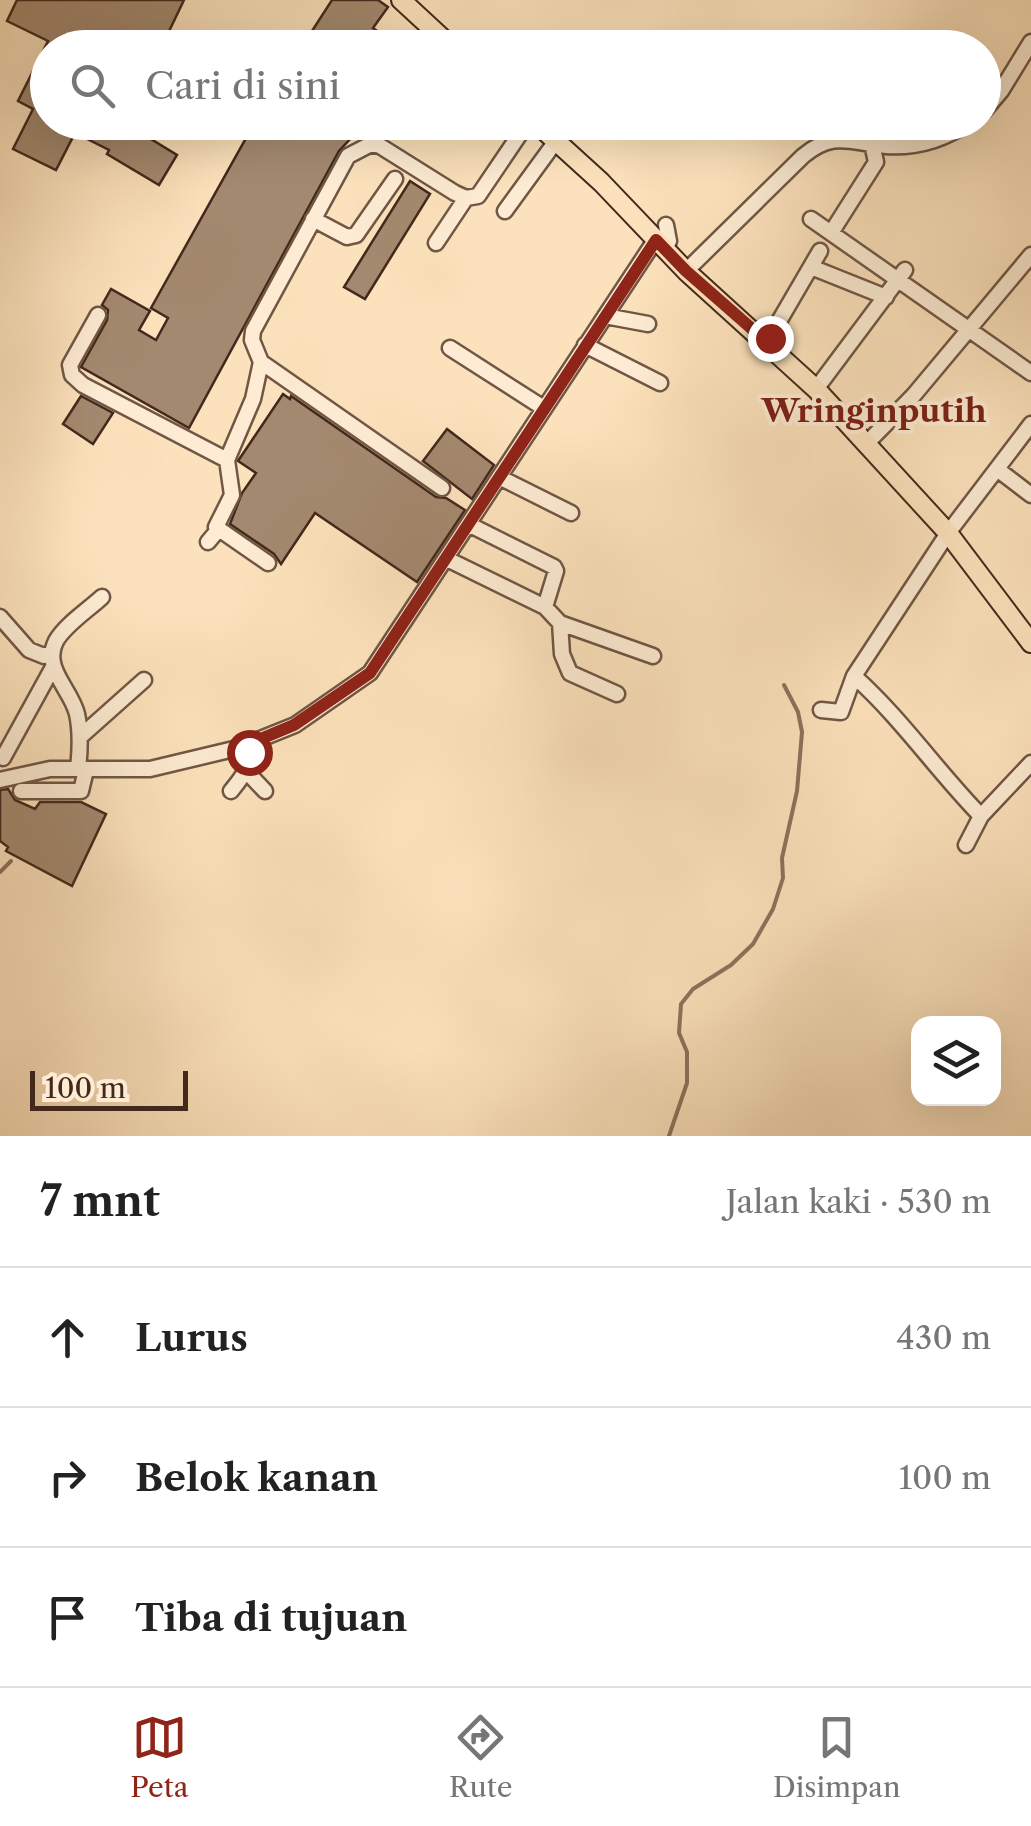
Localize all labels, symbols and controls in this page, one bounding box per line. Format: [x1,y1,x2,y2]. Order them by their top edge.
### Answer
search box [30,30,1001,140]
icon: search [65,58,120,113]
text: Cari di sini [145,62,340,109]
route end [748,316,794,362]
district label: Wringinputih [760,391,987,430]
route start [227,730,273,776]
map controls [911,1016,1001,1106]
button: layers [911,1016,1001,1106]
scale bar [30,1066,188,1110]
text: 100 m [45,1071,126,1105]
text: 7 mnt [40,1175,160,1227]
text: Jalan kaki · 530 m [726,1182,991,1221]
icon: ahead [40,1310,95,1365]
text: Lurus [135,1314,248,1361]
text: 430 m [896,1318,991,1357]
icon: right [40,1450,95,1505]
text: Belok kanan [135,1454,378,1501]
text: 100 m [899,1458,991,1497]
icon: arrive [40,1590,95,1645]
text: Tiba di tujuan [135,1594,407,1641]
tab: Peta [130,1710,188,1804]
tab: Rute [449,1710,512,1804]
tab: Disimpan [773,1710,901,1804]

